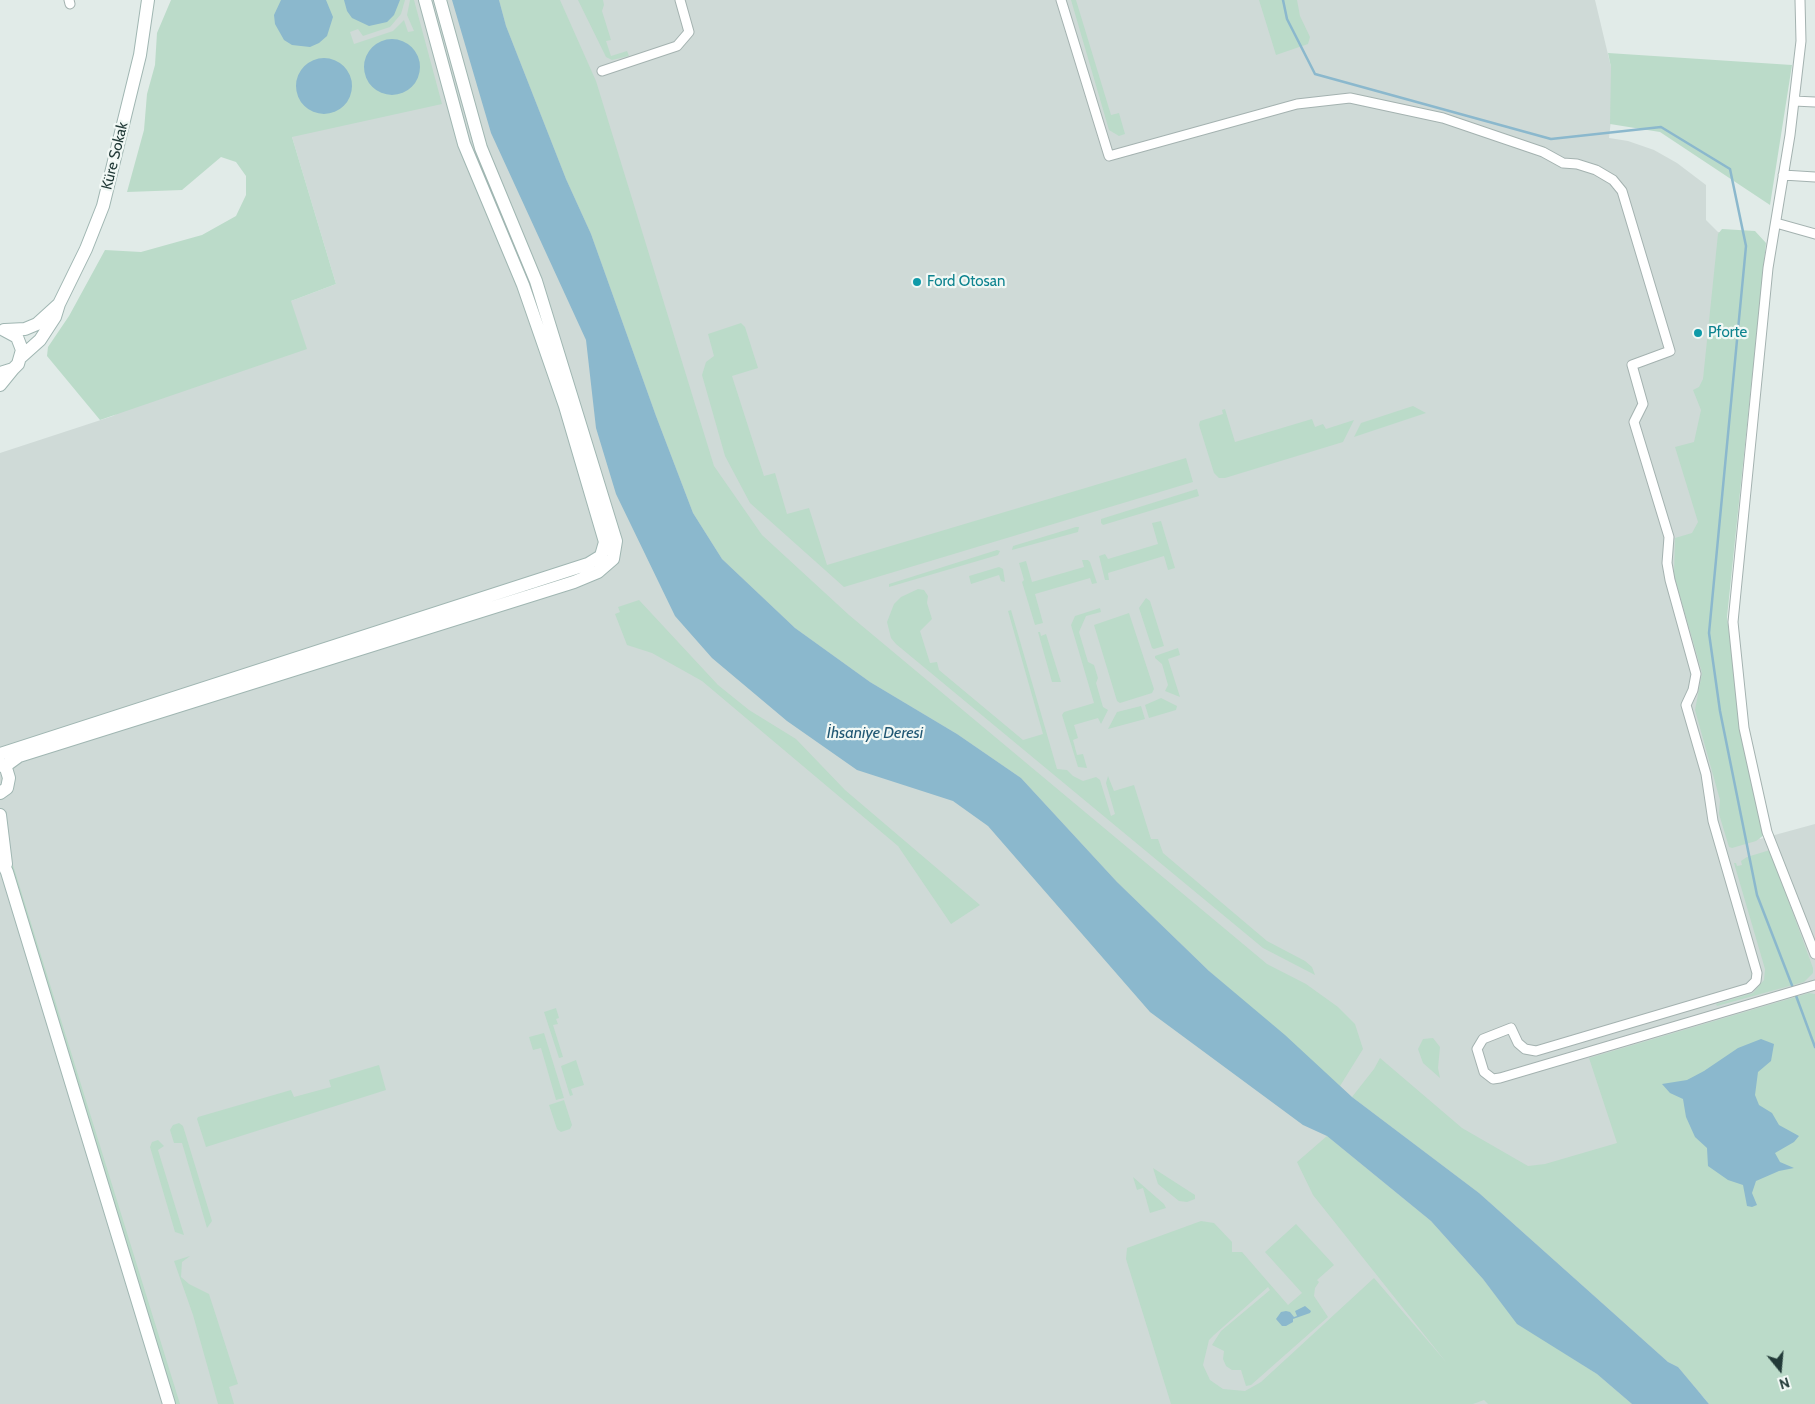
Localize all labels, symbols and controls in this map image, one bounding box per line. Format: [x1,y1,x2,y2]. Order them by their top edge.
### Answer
street label: Küre Sokak [98,120,132,192]
place label: Ford Otosan [927,273,1005,291]
marker: Ford Otosan [911,276,923,288]
place label: Pforte [1708,324,1747,342]
marker: Pforte [1692,327,1704,339]
water label: İhsaniye Deresi [827,723,923,743]
north arrow [1755,1344,1805,1394]
text: N [1777,1373,1792,1393]

